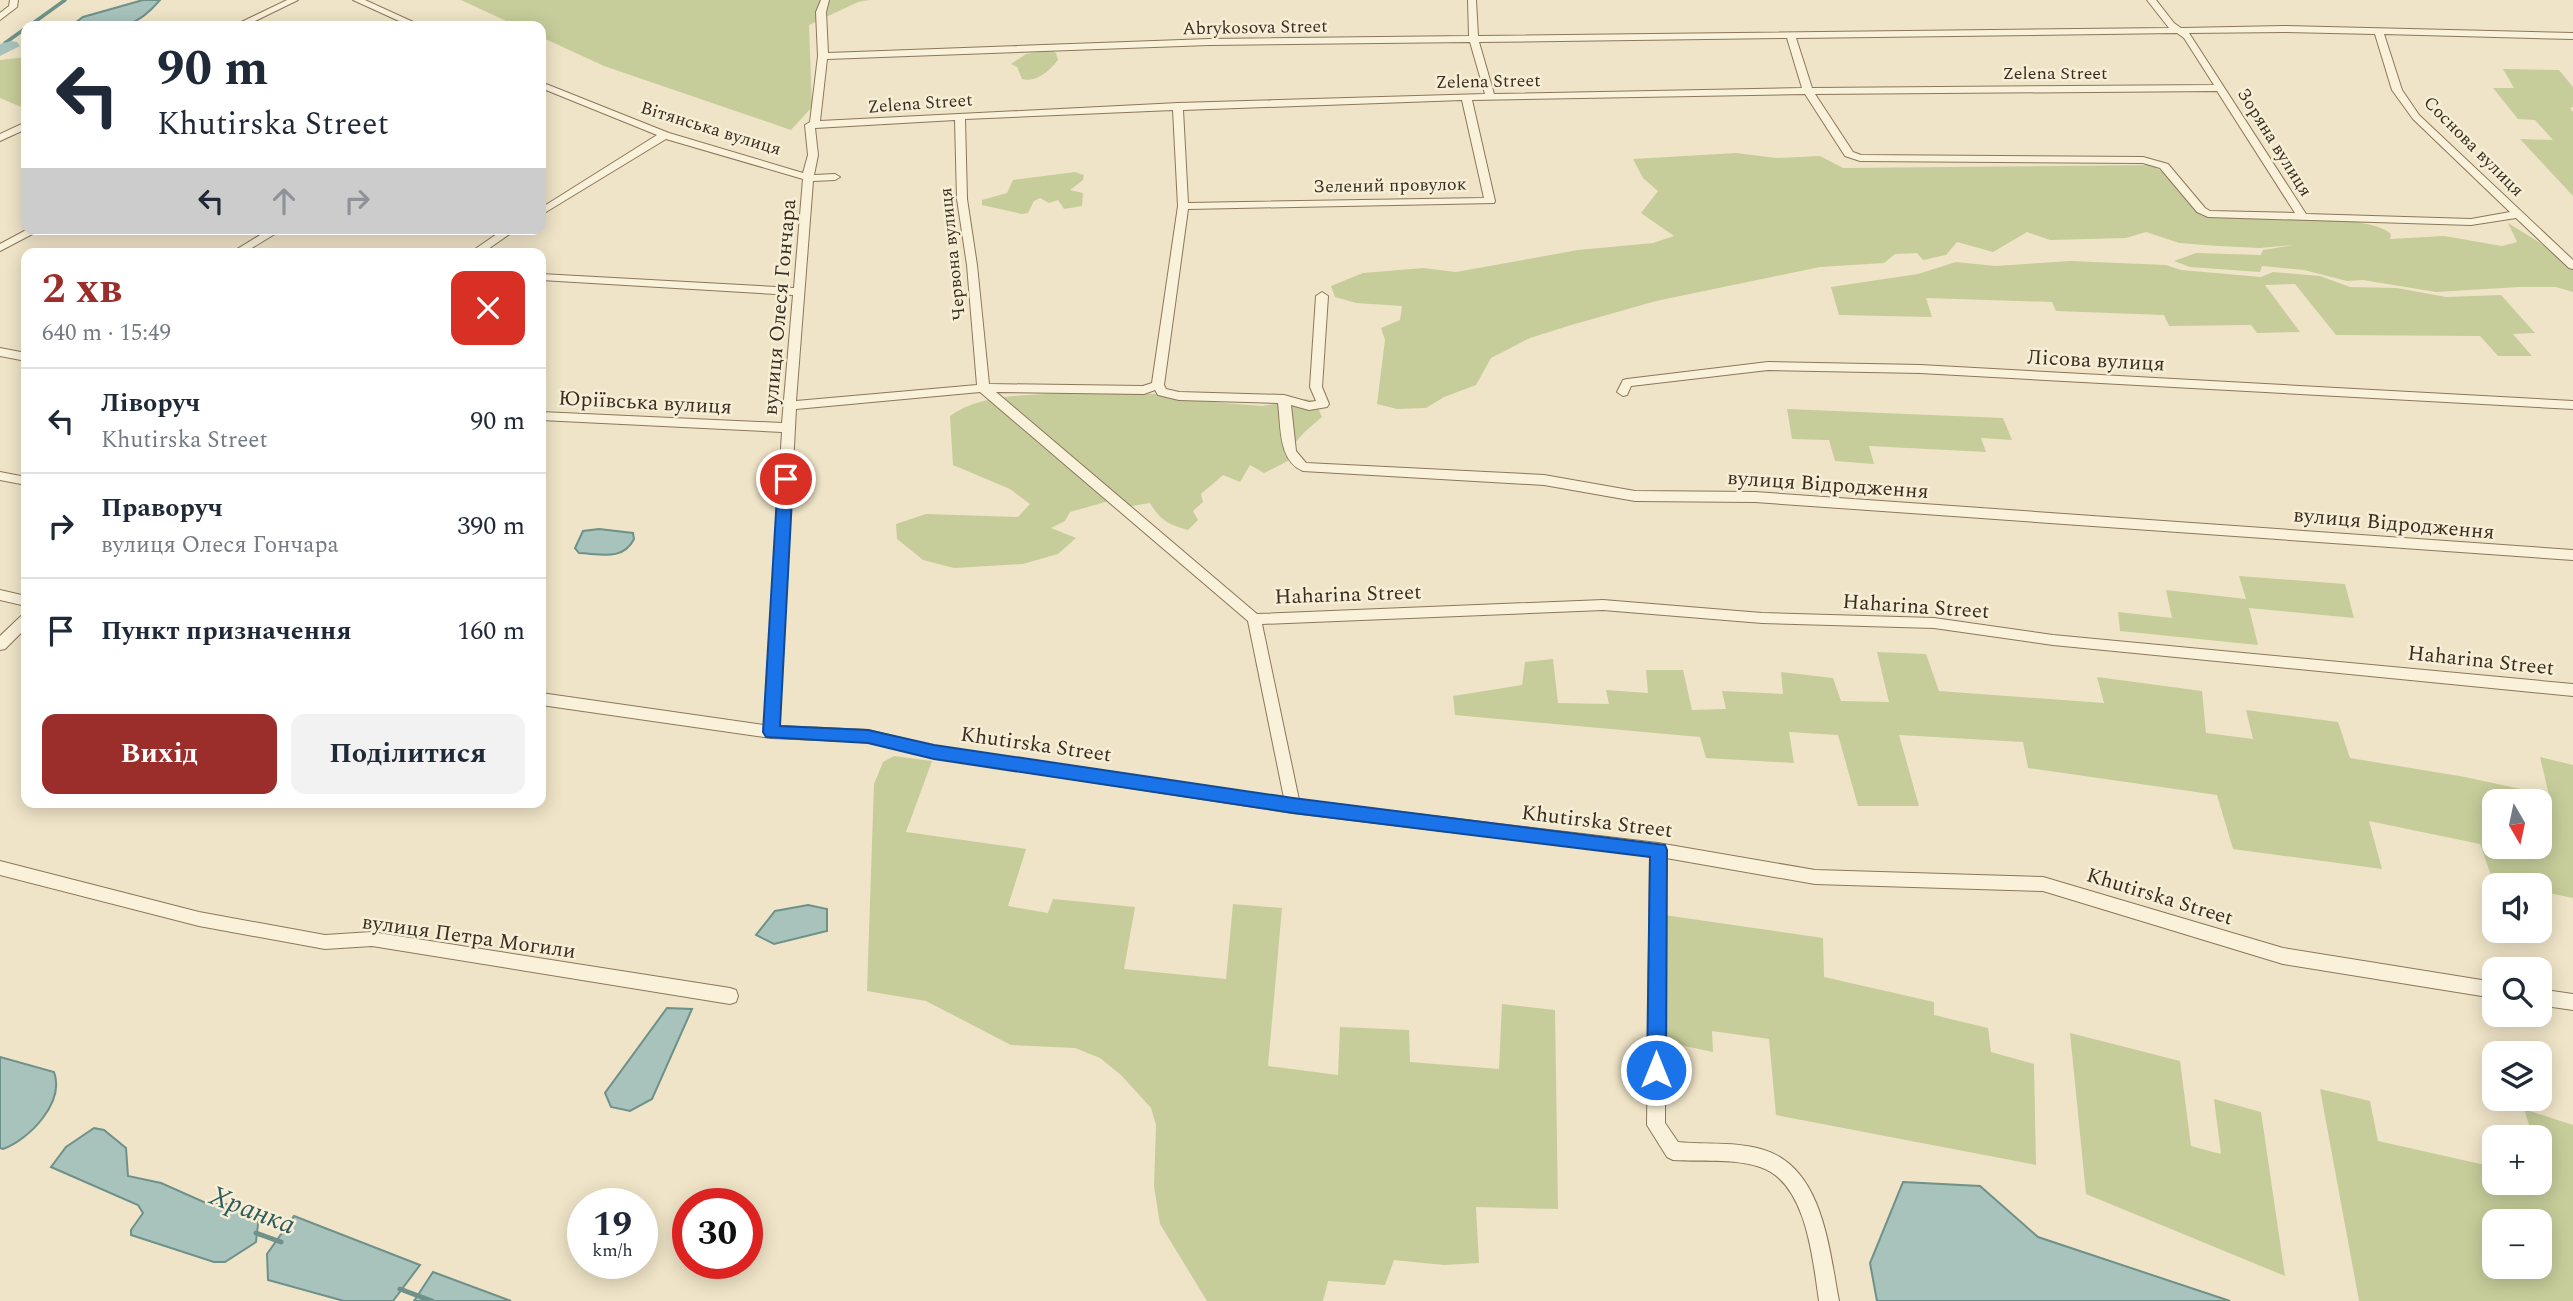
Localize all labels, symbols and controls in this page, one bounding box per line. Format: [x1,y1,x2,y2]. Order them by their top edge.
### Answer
street label: Abrykosova Street [1182,13,1328,42]
text: 90 m [157,32,268,107]
icon: left [42,49,133,140]
street label: Zelena Street [2003,60,2107,87]
street label: Zelena Street [1435,67,1541,96]
street label: Зоряна вулиця [2230,83,2319,202]
street label: Zelena Street [867,86,973,121]
street label: Соснова вулиця [2417,90,2530,203]
street label: Вітянська вулиця [637,94,785,163]
text: Khutirska Street [157,100,389,149]
street label: Зелений провулок [1313,171,1467,200]
icon: left [192,182,230,220]
icon: ahead [265,182,303,220]
icon: right [338,182,376,220]
street label: Червона вулиця [932,186,973,322]
street label: вулиця Олеся Гончара [755,197,805,417]
text: 2 хв [42,258,122,321]
button: close [451,271,525,345]
text: 640 m · 15:49 [42,316,171,351]
street label: Лісова вулиця [2026,341,2166,381]
street label: Юріївська вулиця [557,382,733,424]
text: Ліворуч [101,383,200,423]
text: 90 m [470,401,525,441]
icon: left [42,402,80,440]
text: Khutirska Street [101,423,268,458]
pin [756,449,816,509]
icon: arrive [767,460,805,498]
street label: вулиця Відродження [1726,462,1930,508]
text: Праворуч [101,488,223,528]
street label: вулиця Відродження [2292,499,2496,549]
text: 390 m [457,506,525,546]
icon: right [42,507,80,545]
text: вулиця Олеся Гончара [101,528,339,563]
street label: Haharina Street [1274,576,1422,614]
street label: Haharina Street [1841,586,1990,628]
text: Пункт призначення [101,611,352,651]
text: 160 m [457,611,525,651]
icon: arrive [42,612,80,650]
street label: Haharina Street [2406,637,2556,685]
button: Вихід [42,714,277,794]
button: Поділитися [291,714,525,794]
street label: Khutirska Street [958,719,1113,771]
north arrow [2482,789,2552,859]
map controls [2482,789,2552,1279]
street label: Khutirska Street [1519,797,1674,847]
street label: Khutirska Street [2082,859,2237,934]
button: sound [2482,873,2552,943]
street label: вулиця Петра Могили [360,906,578,968]
button: search [2482,957,2552,1027]
position arrow [1619,1033,1693,1107]
button: layers [2482,1041,2552,1111]
button: + [2482,1125,2552,1195]
water label: Хранка [202,1174,302,1246]
speed limit sign: 30 [672,1188,763,1279]
text: 19 [593,1198,632,1251]
button: − [2482,1209,2552,1279]
text: km/h [592,1237,633,1264]

